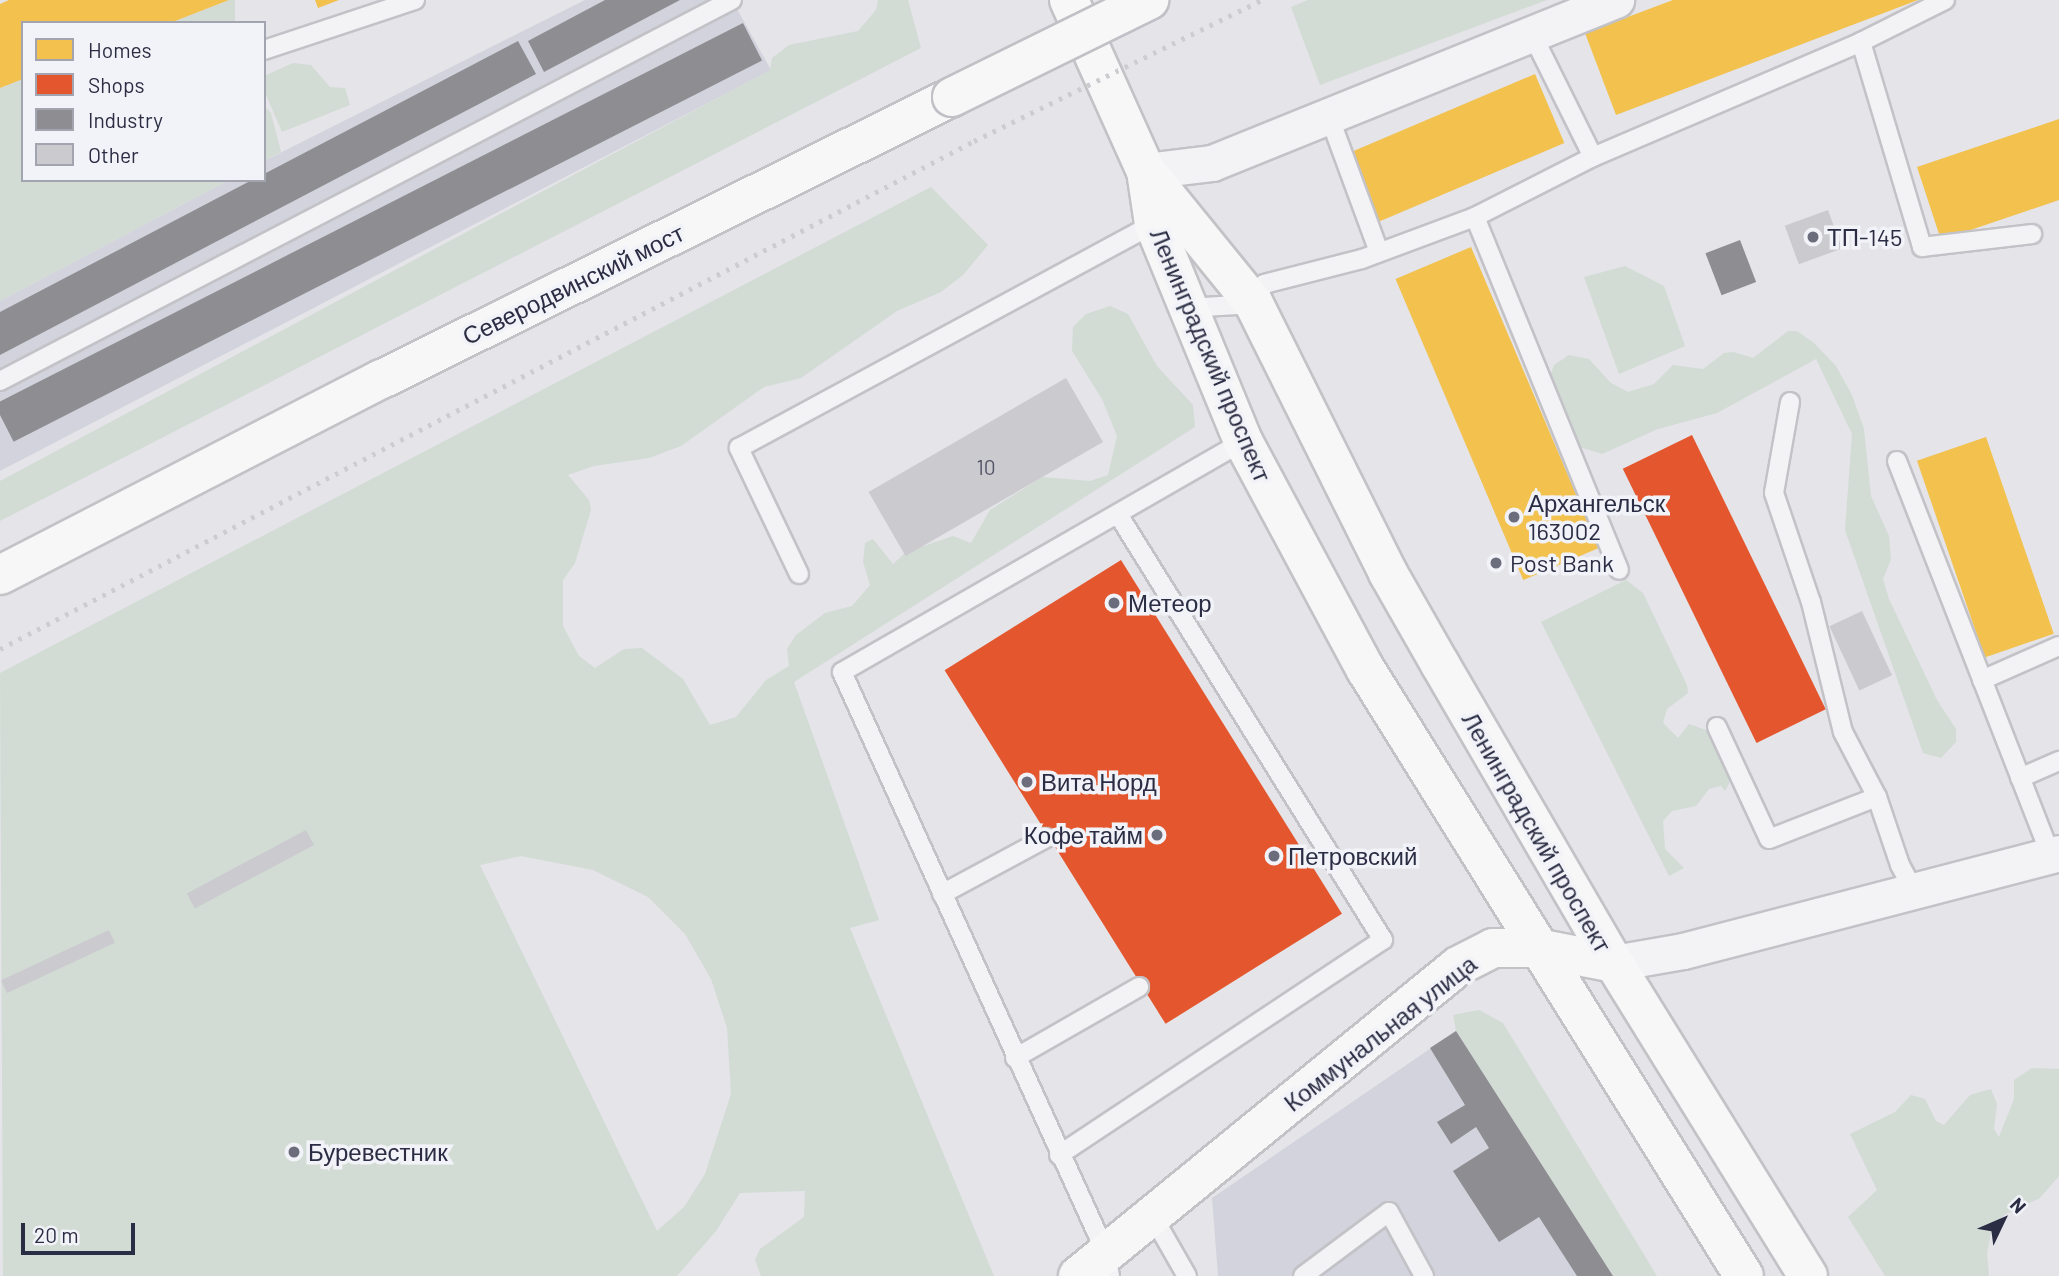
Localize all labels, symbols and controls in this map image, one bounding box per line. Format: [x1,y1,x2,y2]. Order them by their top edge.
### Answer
legend [21,21,266,182]
text: Homes [88,37,152,62]
text: Shops [88,72,145,97]
text: Industry [88,107,163,132]
text: Other [88,142,139,167]
street label: Северодвинский мост [457,218,689,350]
place label: ТП-145 [1827,223,1902,251]
street label: Ленинградский проспект [1145,224,1277,486]
marker: ТП-145 [1805,229,1821,245]
house number: 10 [976,454,996,480]
place label: Архангельск 163002 [1528,489,1665,545]
marker: Архангельск 163002 [1506,509,1522,525]
place label: Post Bank [1510,549,1614,577]
marker: Post Bank [1488,555,1504,571]
place label: Метеор [1128,589,1212,617]
marker: Метеор [1106,595,1122,611]
street label: Ленинградский проспект [1456,707,1618,957]
place label: Вита Норд [1041,768,1157,796]
marker: Вита Норд [1019,774,1035,790]
place label: Кофе тайм [1024,821,1143,849]
marker: Кофе тайм [1149,827,1165,843]
place label: Петровский [1288,842,1417,870]
marker: Петровский [1266,848,1282,864]
street label: Коммунальная улица [1278,949,1482,1117]
place label: Буревестник [308,1138,448,1166]
marker: Буревестник [286,1144,302,1160]
north arrow [1968,1185,2038,1255]
text: N [2006,1193,2031,1218]
scale bar [24,1210,138,1254]
text: 20 m [34,1222,79,1247]

